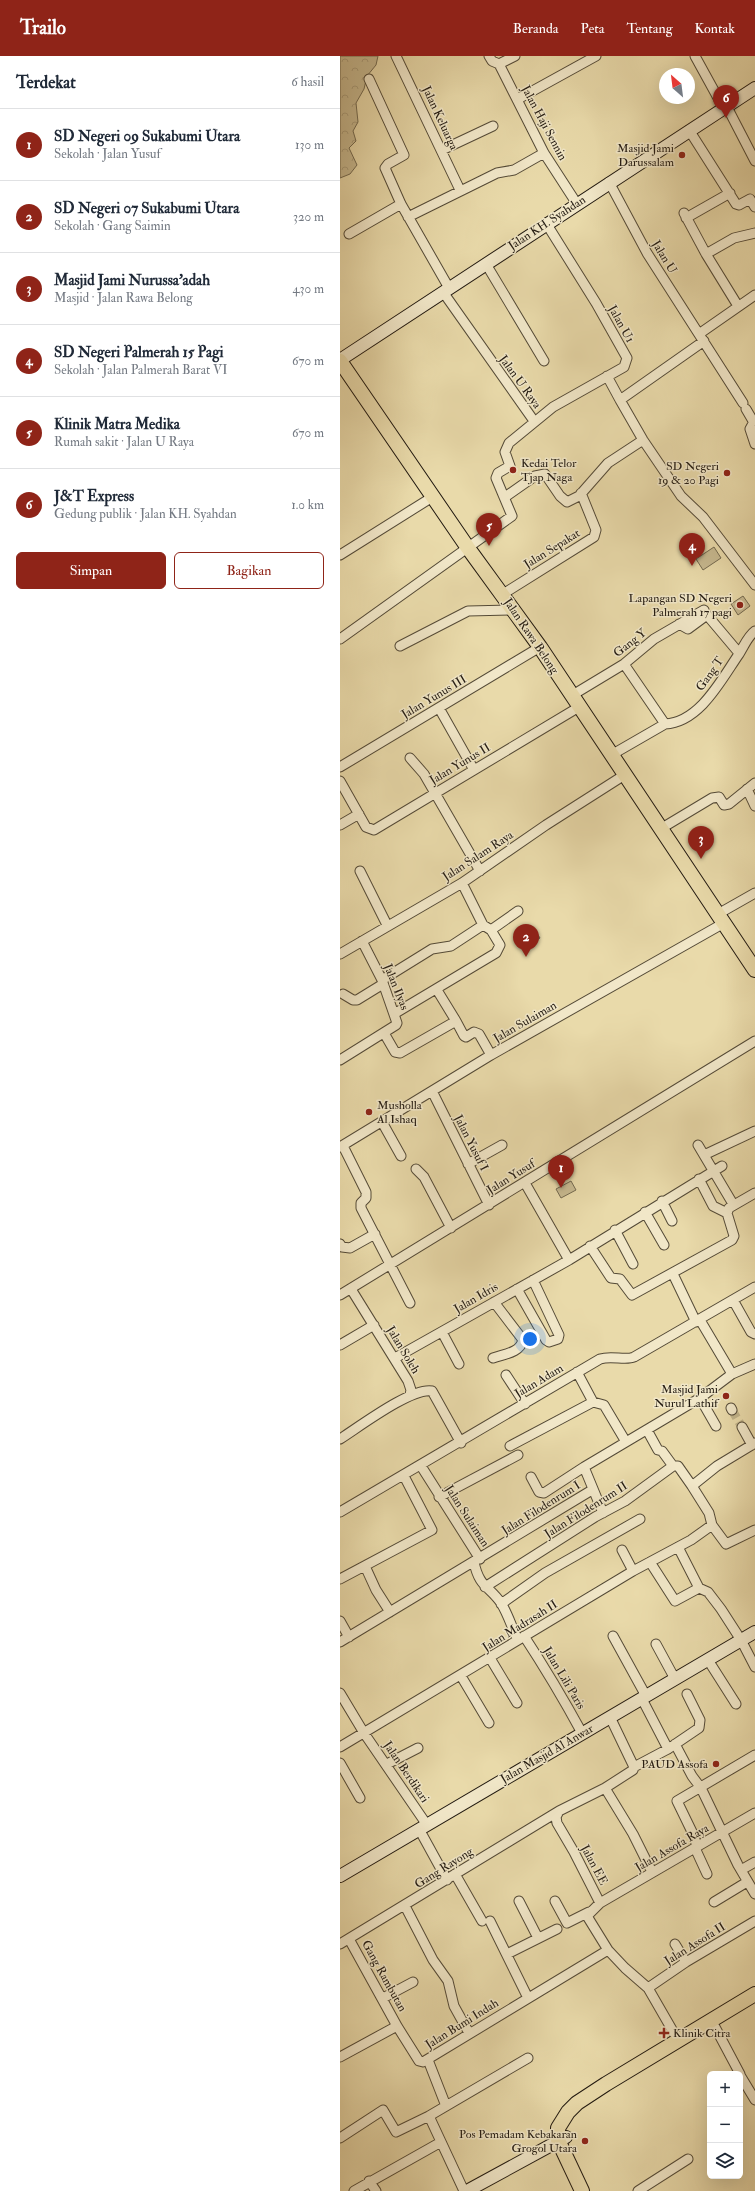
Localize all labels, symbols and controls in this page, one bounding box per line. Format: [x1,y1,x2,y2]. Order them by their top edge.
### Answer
text: Trailo [20,16,66,40]
text: Beranda [513,20,559,37]
text: Peta [581,20,605,37]
text: Tentang [627,20,673,37]
text: Kontak [695,20,735,37]
north arrow [659,68,695,104]
text: Terdekat [16,72,76,93]
text: 6 hasil [291,74,324,90]
street label: Jalan Haji Sennin [517,82,570,163]
street label: Jalan Keluarga [418,83,462,153]
pin: 6 [713,85,739,118]
text: SD Negeri 09 Sukabumi Utara [54,127,240,146]
text: 1 [27,137,31,153]
text: 130 m [295,137,324,153]
place label: Masjid Jami Darussalam [617,141,675,170]
text: Sekolah · Jalan Yusuf [54,146,161,162]
marker: Masjid Jami Darussalam [677,150,687,160]
street label: Jalan KH. Syahdan [505,192,589,254]
text: SD Negeri 07 Sukabumi Utara [54,199,239,218]
text: 2 [26,209,32,225]
text: 320 m [293,209,324,225]
text: Sekolah · Gang Saimin [54,218,171,234]
street label: Jalan U [648,237,680,276]
text: Masjid Jami Nurussa'adah [54,271,210,290]
text: 3 [27,281,32,297]
text: 430 m [293,281,324,297]
text: Masjid · Jalan Rawa Belong [54,290,193,306]
street label: Jalan U1 [604,302,637,345]
text: SD Negeri Palmerah 15 Pagi [54,343,224,362]
street label: Jalan U Raya [495,352,545,413]
text: 4 [25,353,33,369]
text: 670 m [292,353,324,369]
text: Sekolah · Jalan Palmerah Barat VI [54,362,227,378]
text: Klinik Matra Medika [54,415,180,434]
text: 5 [26,425,32,441]
text: 670 m [292,425,324,441]
text: Rumah sakit · Jalan U Raya [54,434,194,450]
place label: Kedai Telor Tjap Naga [521,456,577,485]
place label: SD Negeri 19 & 20 Pagi [658,459,719,488]
marker: Kedai Telor Tjap Naga [508,465,518,475]
marker: SD Negeri 19 & 20 Pagi [722,468,732,478]
text: J&T Express [54,487,134,506]
text: 6 [26,497,32,513]
text: 1.0 km [291,497,324,513]
text: Gedung publik · Jalan KH. Syahdan [54,506,237,522]
pin: 5 [476,513,502,546]
street label: Jalan Sepakat [520,526,583,573]
pin: 4 [679,533,705,566]
button: Simpan [16,552,166,589]
button: Bagikan [174,552,324,589]
place label: Lapangan SD Negeri Palmerah 17 pagi [629,591,732,620]
street label: Jalan Rawa Belong [500,594,562,678]
marker: Lapangan SD Negeri Palmerah 17 pagi [735,600,745,610]
street label: Gang Y [610,625,650,661]
street label: Gang T [693,654,727,694]
street label: Jalan Yunus III [398,672,469,723]
street label: Jalan Yunus II [426,740,493,789]
pin: 3 [688,826,714,859]
street label: Jalan Salam Raya [439,827,517,885]
pin: 2 [513,924,539,957]
street label: Jalan Ilyas [380,961,412,1012]
street label: Jalan Sulaiman [490,998,559,1047]
place label: Musholla Al Ishaq [376,1098,423,1127]
marker: Musholla Al Ishaq [364,1107,374,1117]
street label: Jalan Yusuf I [450,1111,492,1174]
street label: Jalan Yusuf [483,1155,540,1198]
pin: 1 [548,1155,574,1188]
street label: Jalan Idris [450,1279,501,1317]
street label: Jalan Soleh [382,1323,423,1377]
your location [520,1329,540,1349]
street label: Jalan Adam [511,1360,567,1402]
place label: Masjid Jami Nurul Lathif [654,1382,720,1411]
marker: Masjid Jami Nurul Lathif [721,1391,731,1401]
street label: Jalan Filodenrum I [498,1478,583,1539]
street label: Jalan Filodenrum II [541,1478,630,1542]
street label: Jalan Sulaiman [441,1481,493,1550]
street label: Jalan Madrasah II [479,1597,560,1656]
street label: Jalan Lili Paris [539,1643,589,1712]
street label: Jalan Masjid Al Anwar [497,1721,597,1787]
street label: Jalan Berdikari [379,1738,432,1806]
place label: PAUD Assofa [641,1757,709,1772]
marker: PAUD Assofa [711,1759,721,1769]
street label: Jalan Assofa Raya [632,1820,713,1876]
street label: Jalan EE [577,1841,611,1888]
street label: Gang Rayong [412,1844,477,1892]
street label: Jalan Assofa II [661,1919,728,1969]
street label: Gang Rambutan [358,1938,410,2014]
street label: Jalan Bumi Indah [422,1995,502,2053]
place label: Klinik Citra [673,2026,731,2041]
marker: Klinik Citra [658,2027,670,2039]
map controls [707,2071,743,2179]
button: + [707,2071,743,2107]
button: − [707,2107,743,2143]
place label: Pos Pemadam Kebakaran Grogol Utara [459,2127,578,2156]
marker: Pos Pemadam Kebakaran Grogol Utara [580,2136,590,2146]
button: layers [707,2143,743,2179]

